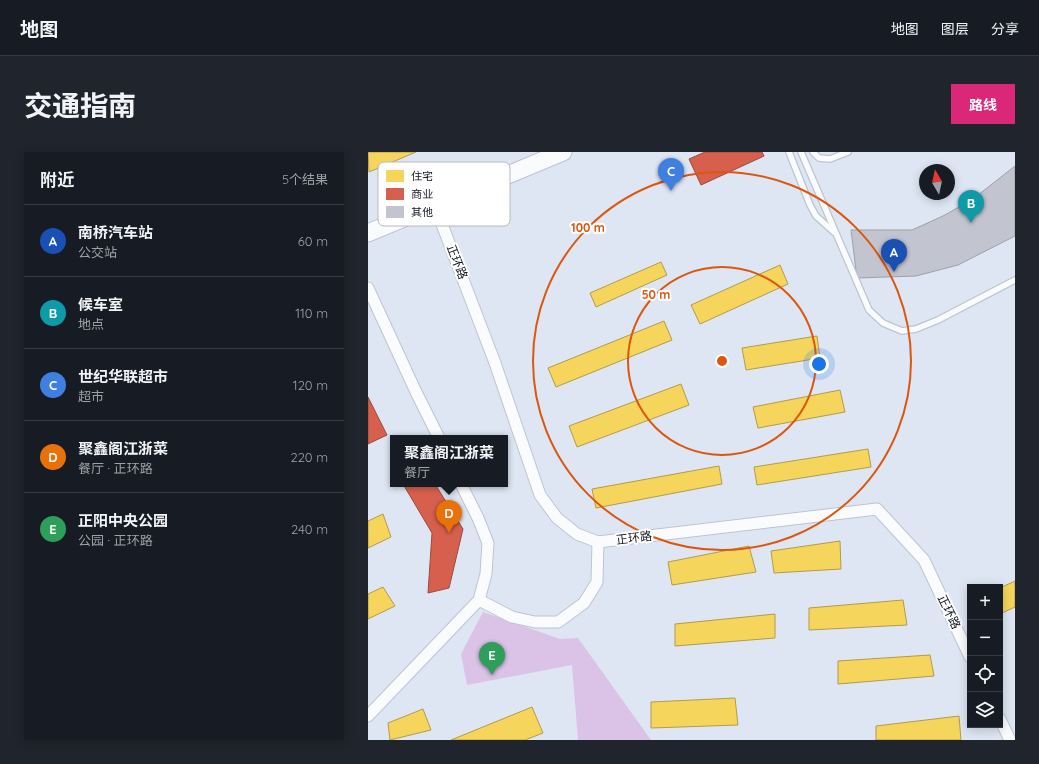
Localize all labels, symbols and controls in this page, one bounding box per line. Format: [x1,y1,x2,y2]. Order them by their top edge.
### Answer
text: 地图 [20,17,58,41]
text: 地图 [891,20,919,38]
text: 图层 [941,20,969,38]
text: 分享 [991,20,1019,38]
button: 路线 [951,84,1015,124]
text: 交通指南 [24,88,136,123]
pin: C [658,158,684,191]
legend [378,162,510,226]
north arrow [919,164,955,200]
text: 附近 [40,169,74,190]
text: 住宅 [411,169,433,183]
text: 5个结果 [282,171,328,187]
text: 商业 [411,187,433,201]
pin: B [958,190,984,223]
text: 其他 [411,205,433,219]
text: 100 m [571,220,605,235]
text: 南桥汽车站 [78,223,153,242]
text: A [49,233,57,249]
text: 60 m [298,233,328,249]
pin: A [881,239,907,272]
street label: 正环路 [444,242,471,281]
text: 公交站 [78,244,117,260]
text: 50 m [642,287,670,302]
text: 候车室 [78,295,123,314]
text: B [49,305,57,321]
text: 110 m [295,305,328,321]
text: 地点 [78,316,104,332]
centre of rings [715,354,729,368]
your location [809,354,829,374]
text: 世纪华联超市 [78,367,168,386]
text: C [49,377,57,393]
text: 120 m [293,377,328,393]
text: 超市 [78,388,104,404]
popup [390,435,508,487]
text: 聚鑫阁江浙菜 [78,439,168,458]
text: 聚鑫阁江浙菜 [404,443,494,462]
text: D [48,449,58,465]
text: 220 m [290,449,328,465]
text: 餐厅 · 正环路 [78,460,153,476]
text: 餐厅 [404,464,430,480]
pin: D [436,500,462,533]
text: 正阳中央公园 [78,511,168,530]
text: E [49,521,57,537]
text: 240 m [291,521,328,537]
street label: 正环路 [615,528,653,547]
text: 公园 · 正环路 [78,532,153,548]
map controls [967,584,1003,728]
button: + [967,584,1003,620]
street label: 正环路 [935,592,964,631]
button: − [967,620,1003,656]
pin: E [479,642,505,675]
button: locate [967,656,1003,692]
button: layers [967,692,1003,728]

